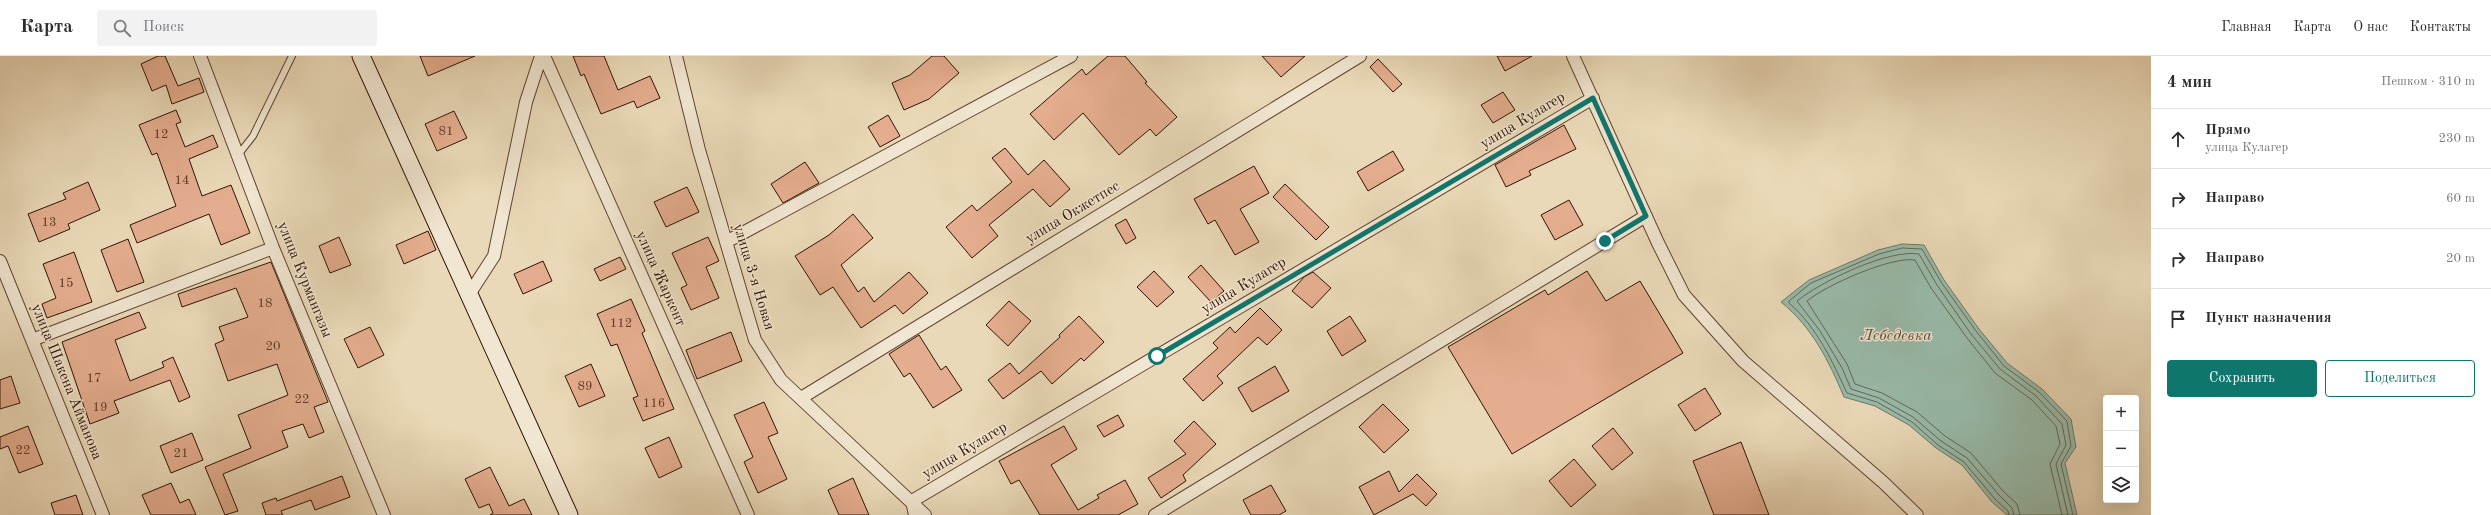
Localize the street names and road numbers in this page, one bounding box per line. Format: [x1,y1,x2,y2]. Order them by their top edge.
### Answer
street label: улица Кулагер [1478,90,1568,152]
street label: улица Окжетпес [1023,179,1123,247]
street label: улица Курмангазы [274,220,334,340]
street label: улица 3-я Новая [730,222,776,332]
street label: улица Жаркент [632,229,688,329]
street label: улица Кулагер [1199,255,1289,317]
street label: улица Шакена Айманова [28,302,104,463]
street label: улица Кулагер [920,420,1010,482]

